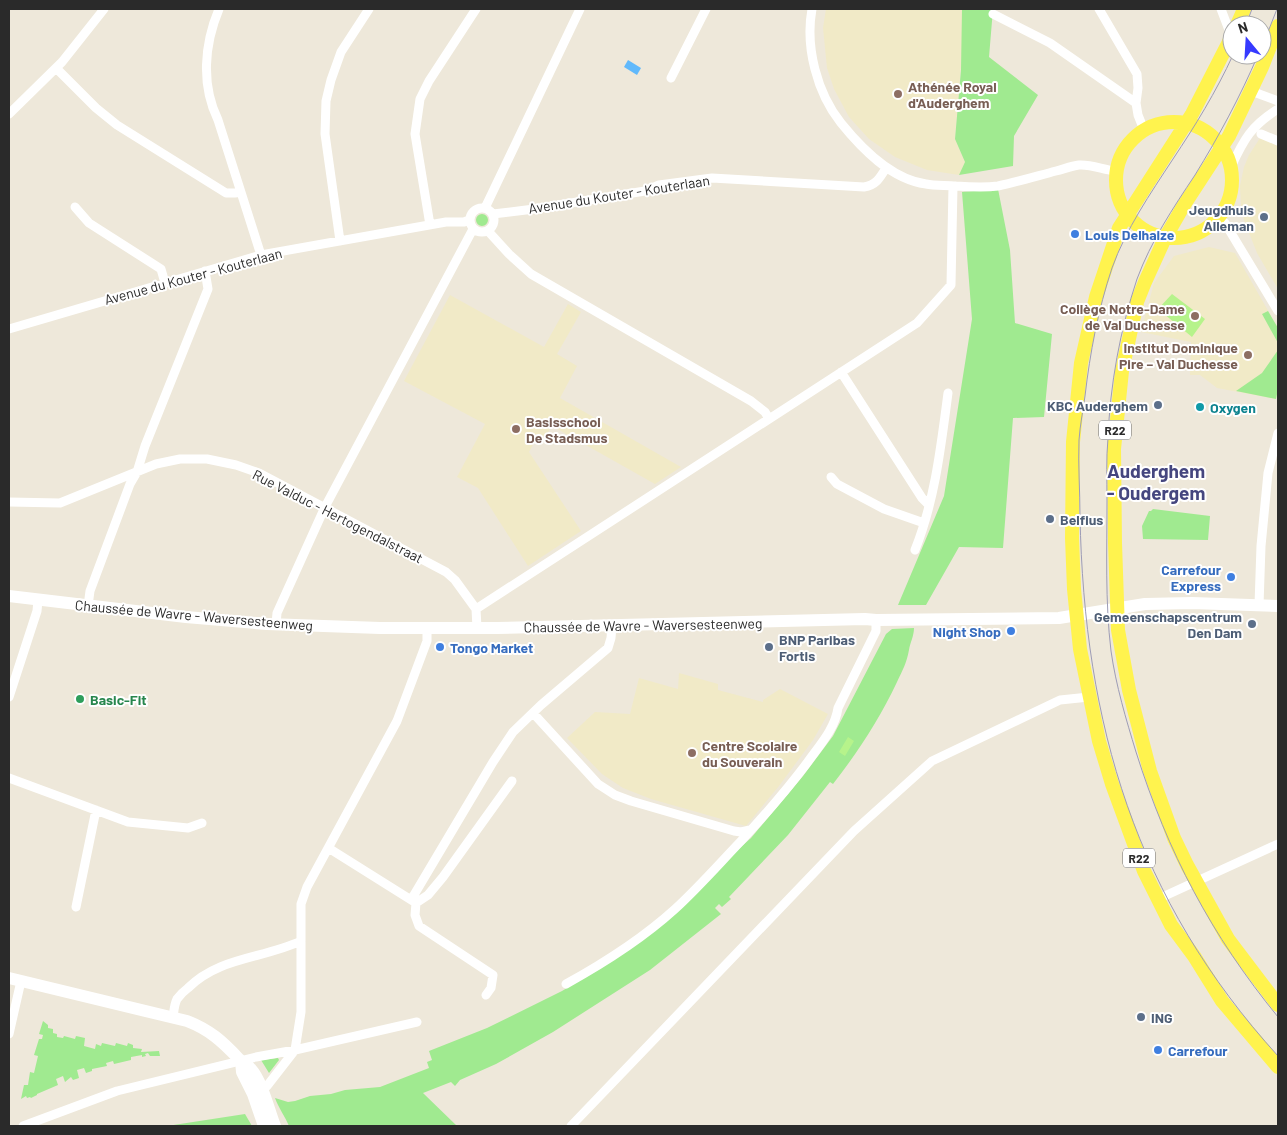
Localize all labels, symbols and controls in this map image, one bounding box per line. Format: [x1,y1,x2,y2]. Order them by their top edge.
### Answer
north arrow [1222,15,1272,65]
text: N [1236,18,1250,37]
place label: Athénée Royal d'Auderghem [908,78,997,111]
marker: Athénée Royal d'Auderghem [892,88,904,100]
street label: Avenue du Kouter - Kouterlaan [527,171,711,217]
place label: Jeugdhuis Alleman [1189,201,1254,234]
marker: Jeugdhuis Alleman [1258,211,1270,223]
place label: Louis Delhaize [1085,226,1175,243]
marker: Louis Delhaize [1069,228,1081,240]
street label: Avenue du Kouter - Kouterlaan [102,244,284,308]
place label: Collège Notre-Dame de Val Duchesse [1060,300,1185,333]
marker: Collège Notre-Dame de Val Duchesse [1189,310,1201,322]
place label: Institut Dominique Pire – Val Duchesse [1119,339,1238,372]
marker: Institut Dominique Pire – Val Duchesse [1242,349,1254,361]
place label: KBC Auderghem [1047,397,1148,414]
marker: KBC Auderghem [1152,399,1164,411]
place label: Oxygen [1210,399,1256,416]
marker: Oxygen [1194,401,1206,413]
place label: Basisschool De Stadsmus [526,413,607,446]
road number: R22 [1099,420,1131,440]
marker: Basisschool De Stadsmus [510,423,522,435]
district label: Auderghem - Oudergem [1107,459,1205,504]
street label: Rue Valduc - Hertogendalstraat [250,466,426,566]
place label: Belfius [1060,511,1103,528]
marker: Belfius [1044,513,1056,525]
place label: Carrefour Express [1161,561,1222,594]
marker: Carrefour Express [1225,571,1237,583]
street label: Chaussée de Wavre - Waversesteenweg [74,596,314,634]
place label: Gemeenschapscentrum Den Dam [1094,608,1242,641]
street label: Chaussée de Wavre - Waversesteenweg [523,614,763,636]
marker: Gemeenschapscentrum Den Dam [1246,618,1258,630]
place label: Night Shop [933,623,1001,640]
marker: Night Shop [1005,625,1017,637]
place label: BNP Paribas Fortis [779,631,855,664]
place label: Tongo Market [450,639,533,656]
marker: Tongo Market [434,641,446,653]
marker: BNP Paribas Fortis [763,641,775,653]
place label: Basic-Fit [90,691,147,708]
marker: Basic-Fit [74,693,86,705]
place label: Centre Scolaire du Souverain [702,737,798,770]
marker: Centre Scolaire du Souverain [686,747,698,759]
road number: R22 [1123,848,1155,868]
place label: ING [1151,1009,1173,1026]
marker: ING [1135,1011,1147,1023]
place label: Carrefour [1168,1042,1228,1059]
marker: Carrefour [1152,1044,1164,1056]

